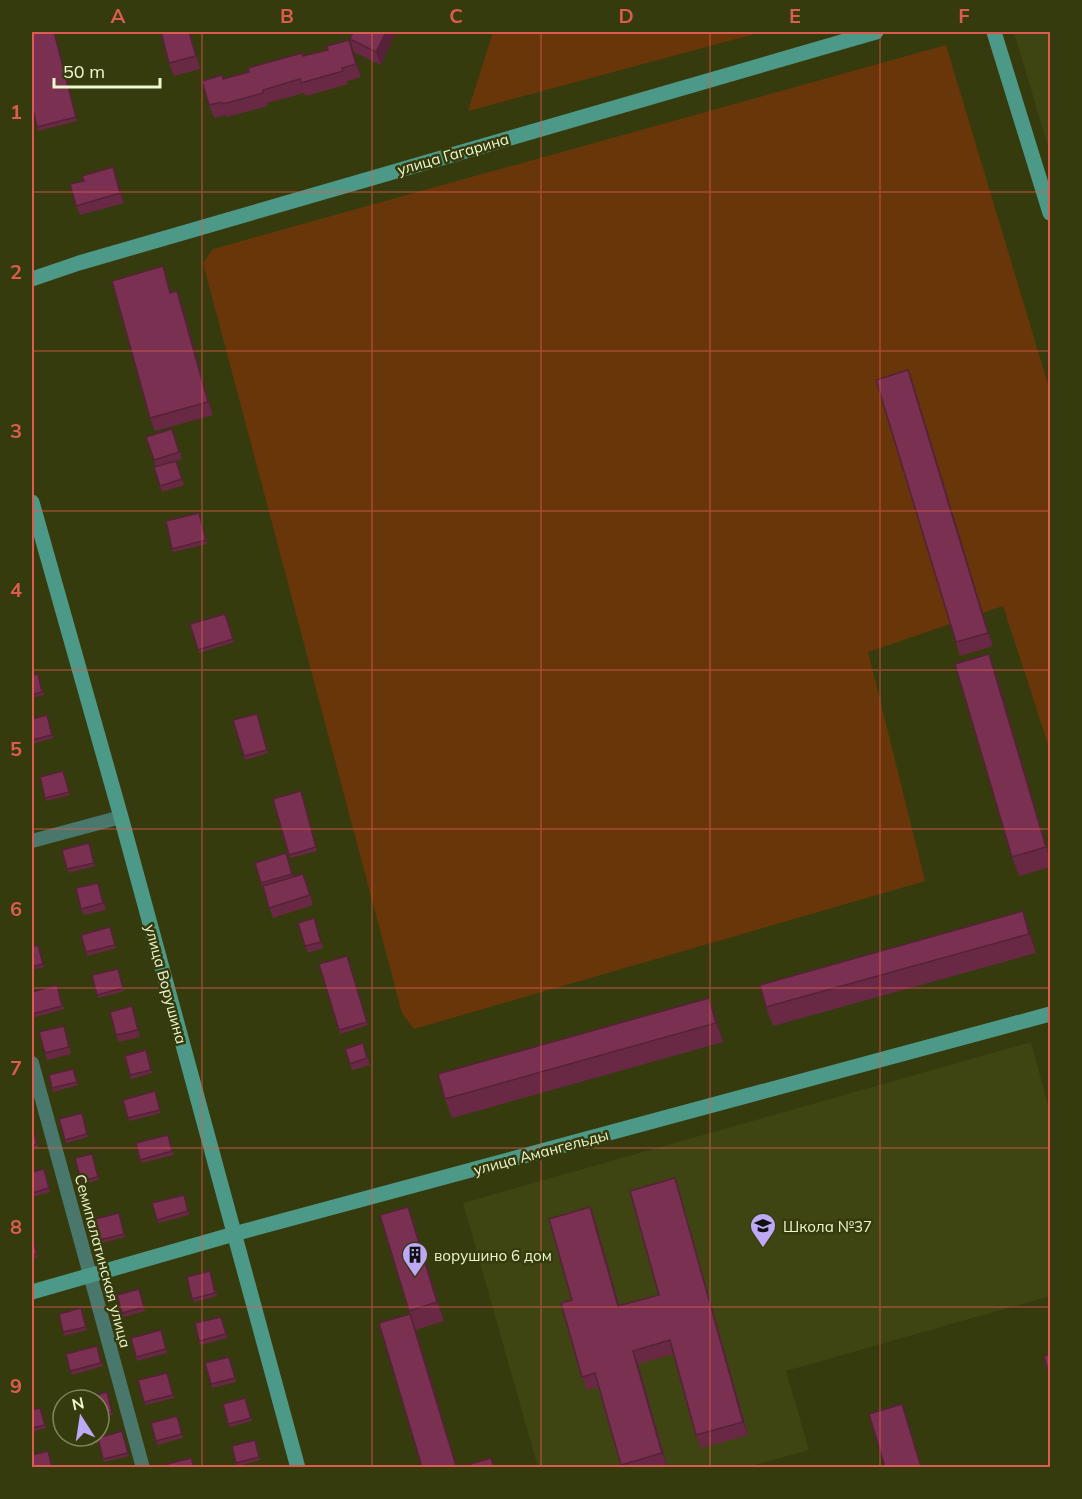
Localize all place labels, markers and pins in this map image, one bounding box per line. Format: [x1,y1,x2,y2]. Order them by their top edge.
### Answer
school or university icon: Школа №37 [748,1211,778,1249]
place label: Школа №37 [783,1217,872,1236]
building icon: ворушино 6 дом [400,1240,430,1278]
place label: ворушино 6 дом [434,1246,552,1265]

